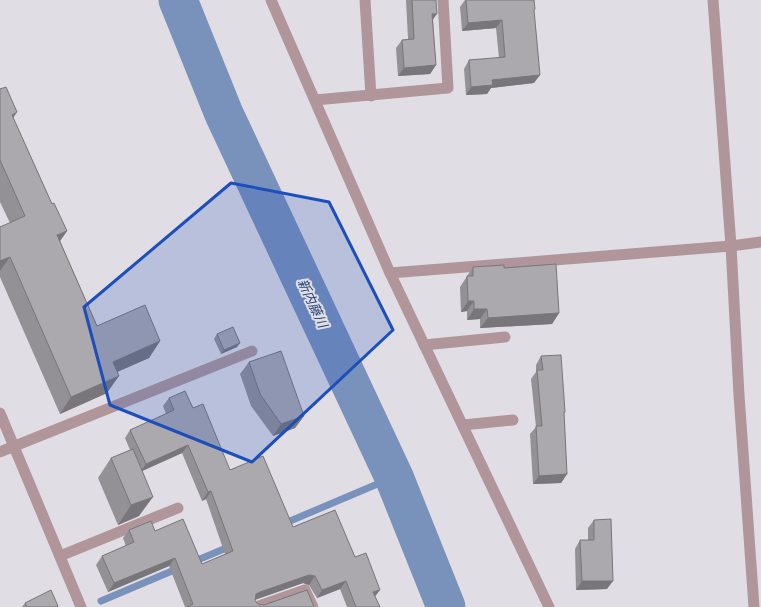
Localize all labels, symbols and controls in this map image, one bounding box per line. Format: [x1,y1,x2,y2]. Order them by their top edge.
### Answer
water label: 新内藤川 [293,276,332,333]

